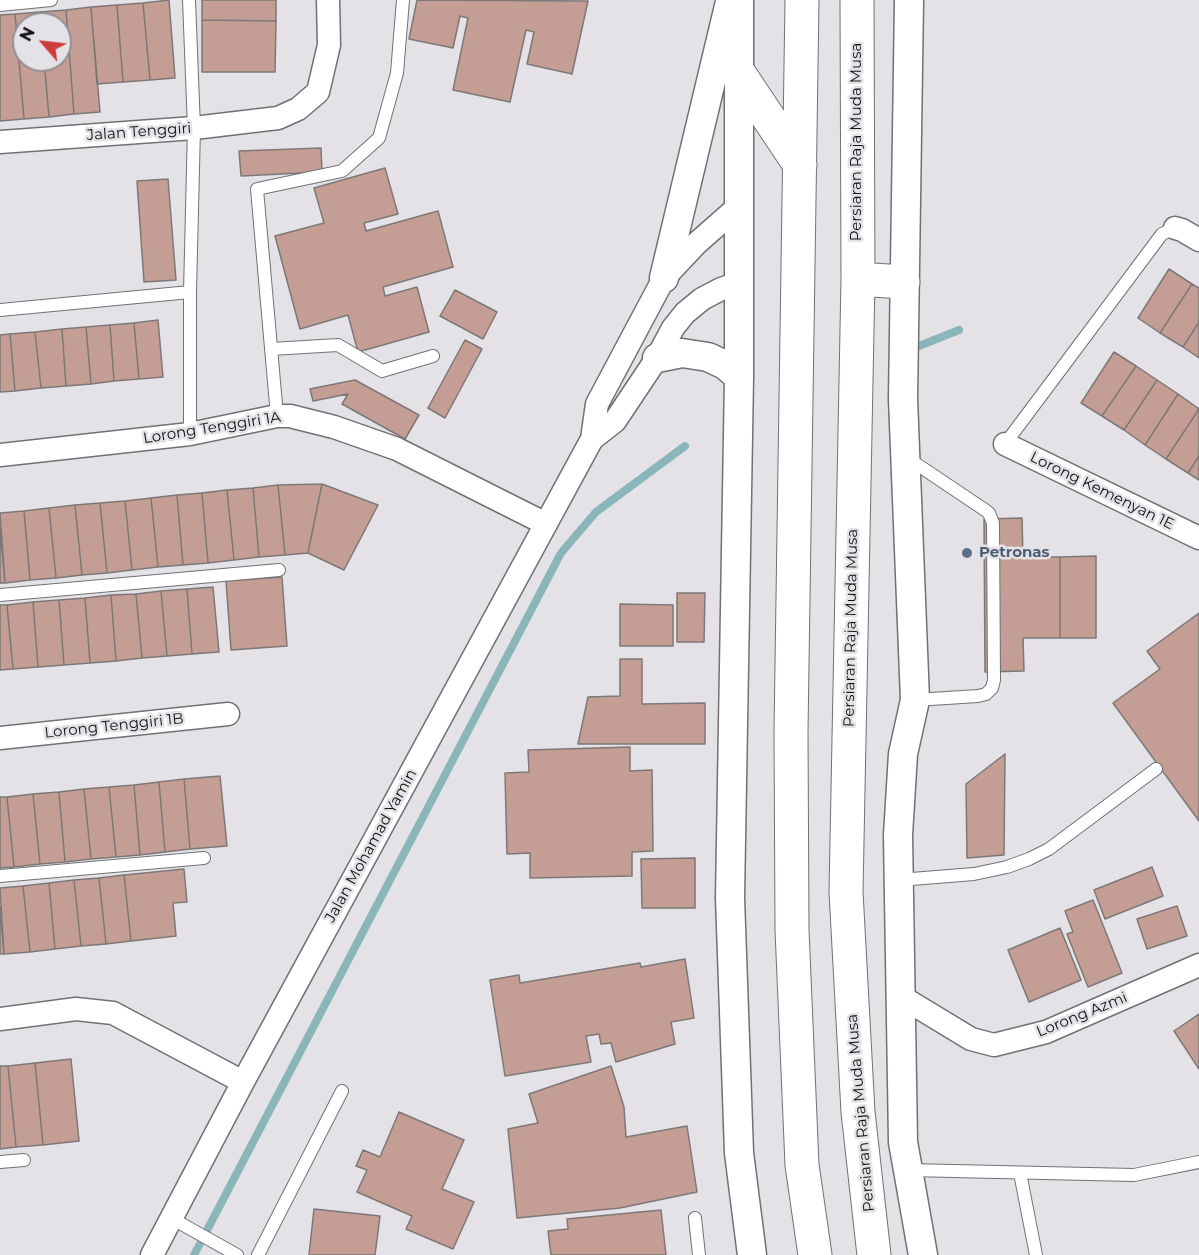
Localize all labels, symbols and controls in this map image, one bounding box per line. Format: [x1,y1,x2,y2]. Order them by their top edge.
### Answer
north arrow [12,12,72,72]
text: N [16,24,39,44]
street label: Persiaran Raja Muda Musa [848,43,866,241]
street label: Jalan Tenggiri [86,119,192,145]
street label: Lorong Tenggiri 1A [142,408,282,448]
street label: Lorong Kemenyan 1E [1027,448,1177,534]
street label: Persiaran Raja Muda Musa [840,529,862,727]
place label: Petronas [979,544,1050,562]
marker: Petronas [960,546,974,560]
street label: Lorong Tenggiri 1B [44,710,184,742]
street label: Jalan Mohamad Yamin [321,766,421,926]
street label: Lorong Azmi [1034,989,1130,1041]
street label: Persiaran Raja Muda Musa [843,1013,879,1213]

